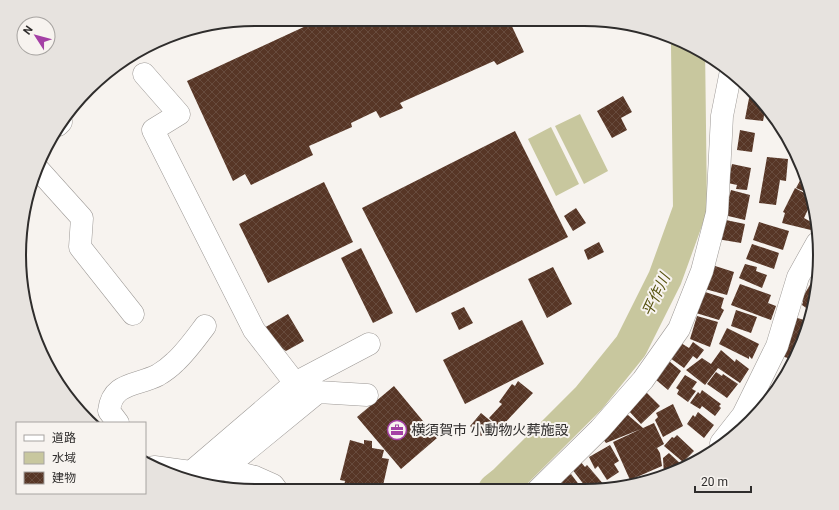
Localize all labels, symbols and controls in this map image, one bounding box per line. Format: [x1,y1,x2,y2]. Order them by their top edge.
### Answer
north arrow [16,16,56,56]
text: N [21,23,36,37]
water label: 平作川 [638,269,675,319]
office icon: 横須賀市 小動物火葬施設 [386,419,408,441]
legend [16,422,146,494]
place label: 横須賀市 小動物火葬施設 [411,422,568,438]
text: 道路 [52,431,76,445]
text: 水域 [52,451,76,465]
scale bar [695,468,751,494]
text: 建物 [52,471,76,485]
text: 20 m [701,475,728,489]

